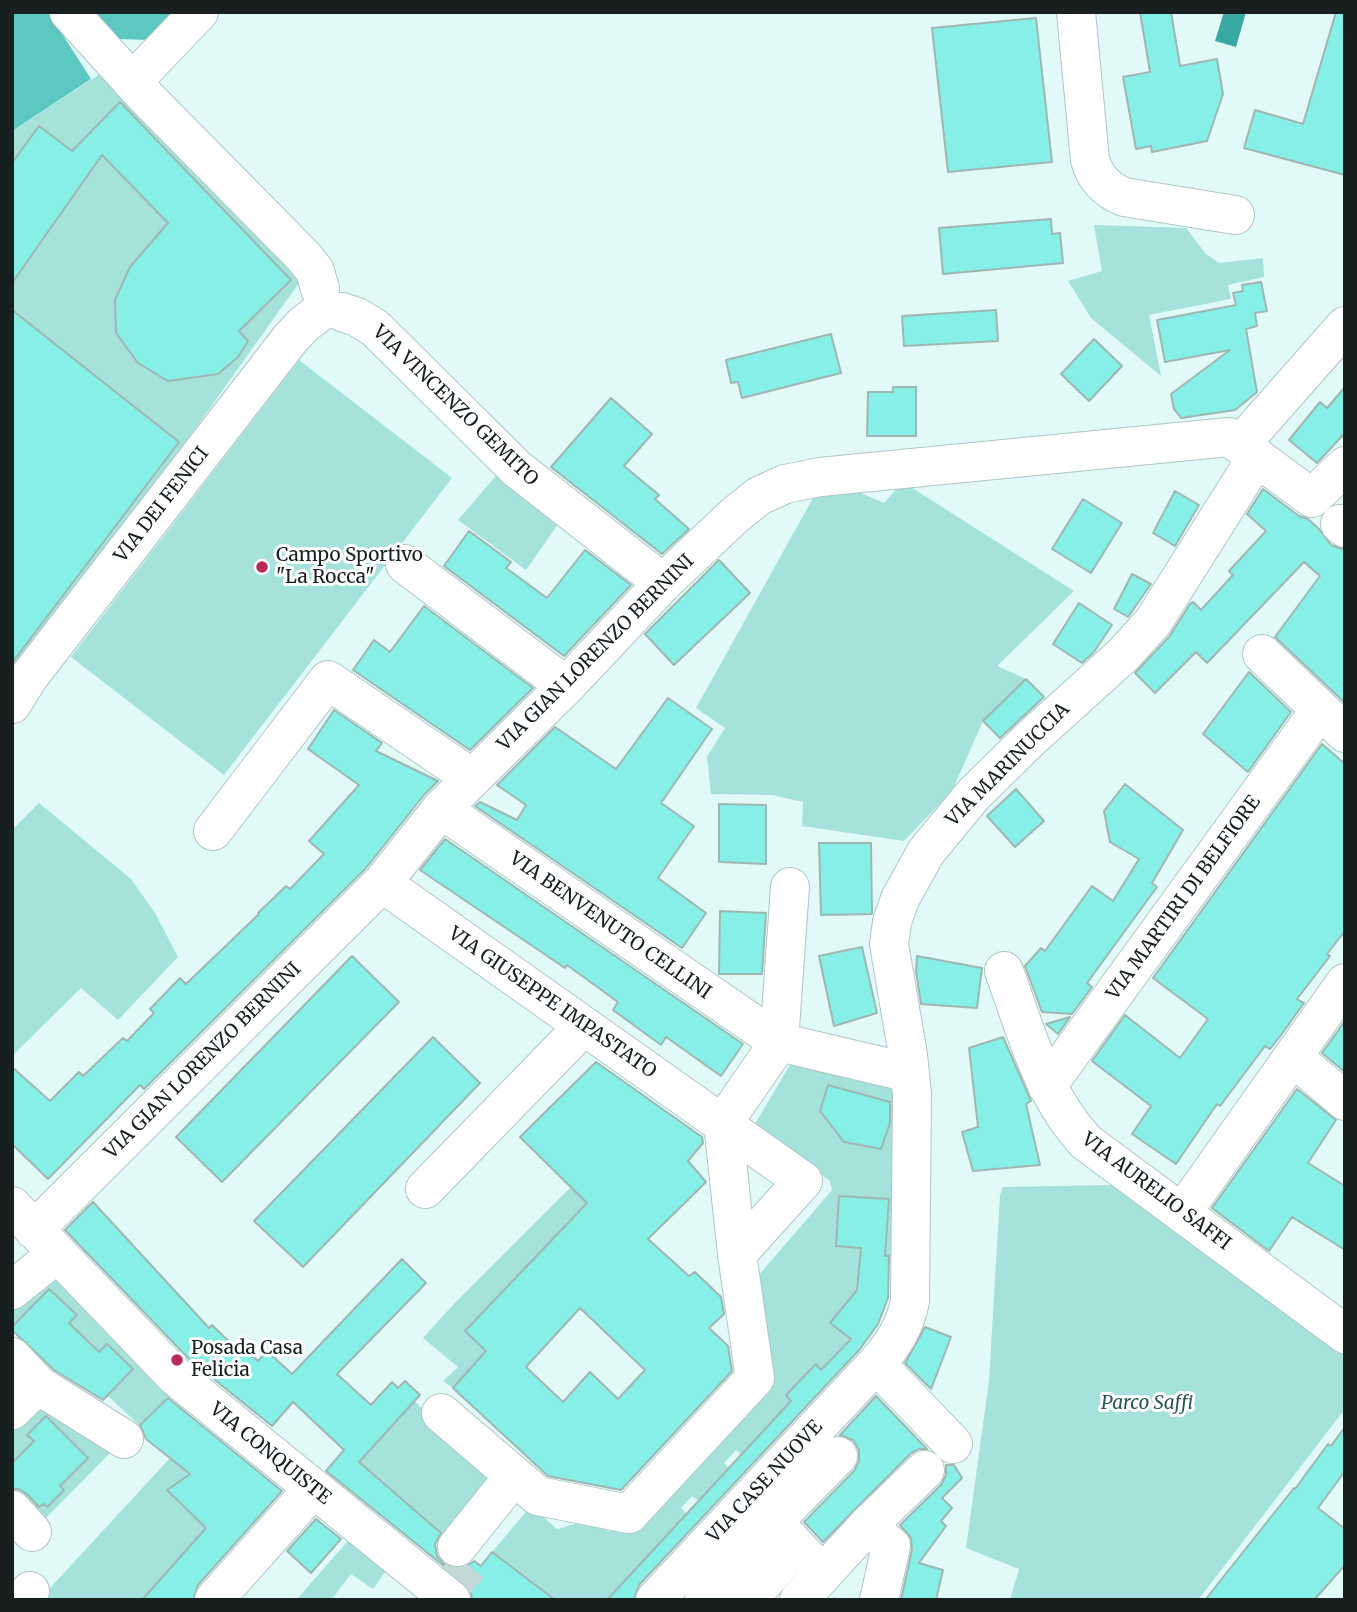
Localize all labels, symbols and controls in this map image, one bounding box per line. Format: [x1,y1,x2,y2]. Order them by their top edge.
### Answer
street label: VIA VINCENZO GEMITO [368,321,542,491]
street label: VIA DEI FENICI [110,443,214,567]
place label: Campo Sportivo "La Rocca" [276,545,423,589]
street label: VIA GIAN LORENZO BERNINI [493,550,699,756]
marker: Campo Sportivo "La Rocca" [254,559,270,575]
street label: VIA MARINUCCIA [942,699,1074,831]
street label: VIA MARTIRI DI BELFIORE [1102,791,1266,1005]
street label: VIA BENVENUTO CELLINI [505,848,715,1004]
street label: VIA GIUSEPPE IMPASTATO [444,922,660,1084]
street label: VIA GIAN LORENZO BERNINI [100,958,306,1164]
street label: VIA AURELIO SAFFI [1077,1128,1235,1256]
place label: Posada Casa Felicia [191,1338,303,1382]
marker: Posada Casa Felicia [169,1352,185,1368]
park label: Parco Saffi [1101,1393,1193,1415]
street label: VIA CONQUISTE [205,1398,335,1510]
street label: VIA CASE NUOVE [702,1416,828,1548]

